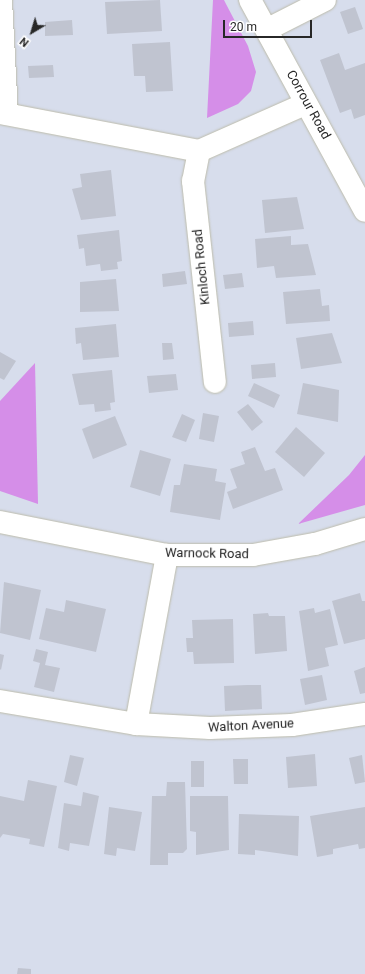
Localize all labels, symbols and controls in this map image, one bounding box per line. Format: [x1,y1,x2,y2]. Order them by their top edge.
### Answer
north arrow [12,12,52,52]
scale bar [225,12,314,38]
text: 20 m [230,20,257,34]
text: N [17,34,31,49]
street label: Corrour Road [283,68,333,142]
street label: Kinloch Road [190,228,214,306]
street label: Warnock Road [165,545,249,563]
street label: Walton Avenue [208,716,294,736]

